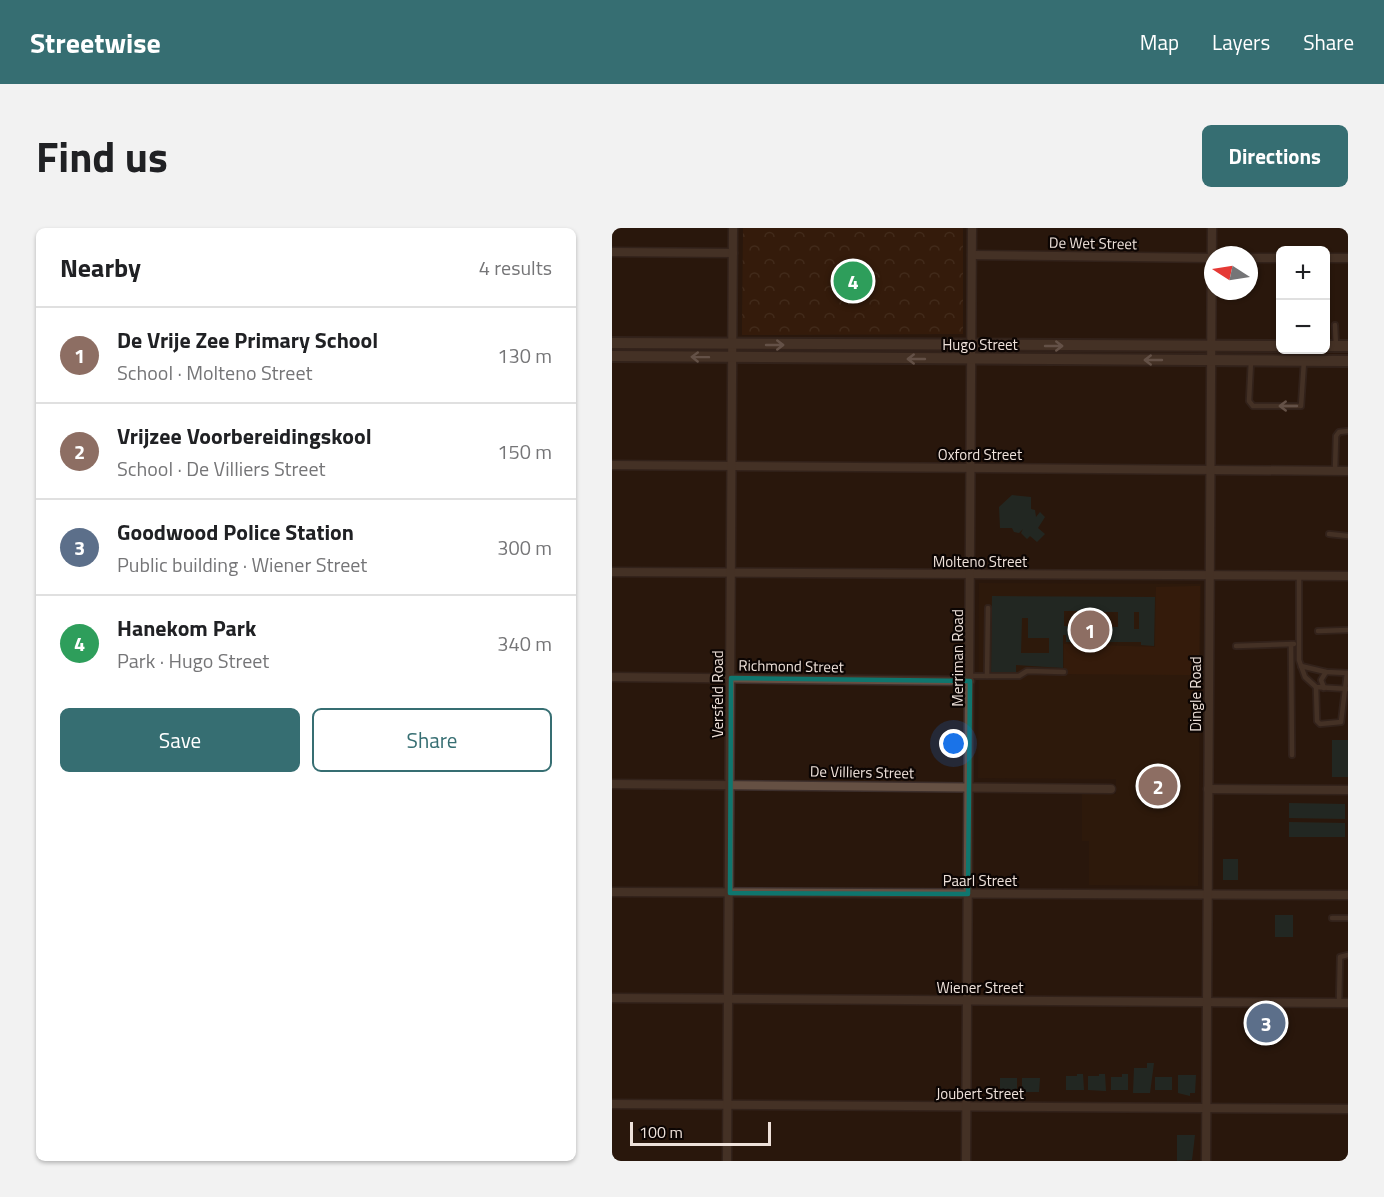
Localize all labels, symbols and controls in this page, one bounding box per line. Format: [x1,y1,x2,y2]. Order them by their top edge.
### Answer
text: Streetwise [30,21,161,64]
text: Map [1140,26,1179,58]
text: Layers [1212,26,1270,58]
text: Share [1303,26,1354,58]
text: Find us [36,124,168,188]
button: Directions [1202,125,1348,187]
street label: De Wet Street [1049,231,1138,255]
north arrow [1204,246,1258,300]
map controls [1276,246,1330,354]
button: + [1276,246,1330,300]
text: Nearby [60,248,141,287]
text: 4 results [479,252,552,283]
pin: 4 [834,259,872,304]
button: − [1276,300,1330,354]
text: De Vrije Zee Primary School [117,323,378,357]
street label: Hugo Street [942,333,1019,356]
one-way arrow [765,339,785,351]
text: 1 [74,340,85,371]
text: 130 m [497,340,552,371]
one-way arrow [1044,340,1064,352]
one-way arrow [691,352,711,363]
one-way arrow [907,353,927,365]
one-way arrow [1144,354,1164,366]
text: School · Molteno Street [117,357,312,388]
one-way arrow [1279,401,1299,412]
text: Vrijzee Voorbereidingskool [117,419,372,453]
text: 2 [74,436,85,467]
text: 150 m [497,436,552,467]
street label: Oxford Street [938,443,1023,466]
text: School · De Villiers Street [117,453,326,484]
text: Goodwood Police Station [117,515,354,549]
text: 3 [74,532,85,563]
text: 300 m [497,532,552,563]
text: Public building · Wiener Street [117,549,367,580]
street label: Molteno Street [933,550,1028,573]
pin: 1 [1070,608,1110,652]
street label: Merriman Road [946,609,969,707]
text: Hanekom Park [117,611,256,645]
text: 4 [74,628,85,659]
text: 340 m [497,628,552,659]
text: Park · Hugo Street [117,645,269,676]
street label: Versfeld Road [706,650,729,738]
street label: Richmond Street [738,654,845,678]
street label: Dingle Road [1184,656,1207,732]
button: Save [60,708,300,772]
button: Share [312,708,552,772]
your location [939,729,968,758]
street label: De Villiers Street [810,760,915,784]
pin: 2 [1138,764,1178,808]
street label: Paarl Street [943,869,1018,892]
street label: Wiener Street [937,976,1024,999]
pin: 3 [1246,1000,1286,1046]
street label: Joubert Street [936,1082,1025,1105]
scale bar [630,1119,771,1146]
text: 100 m [639,1120,683,1144]

